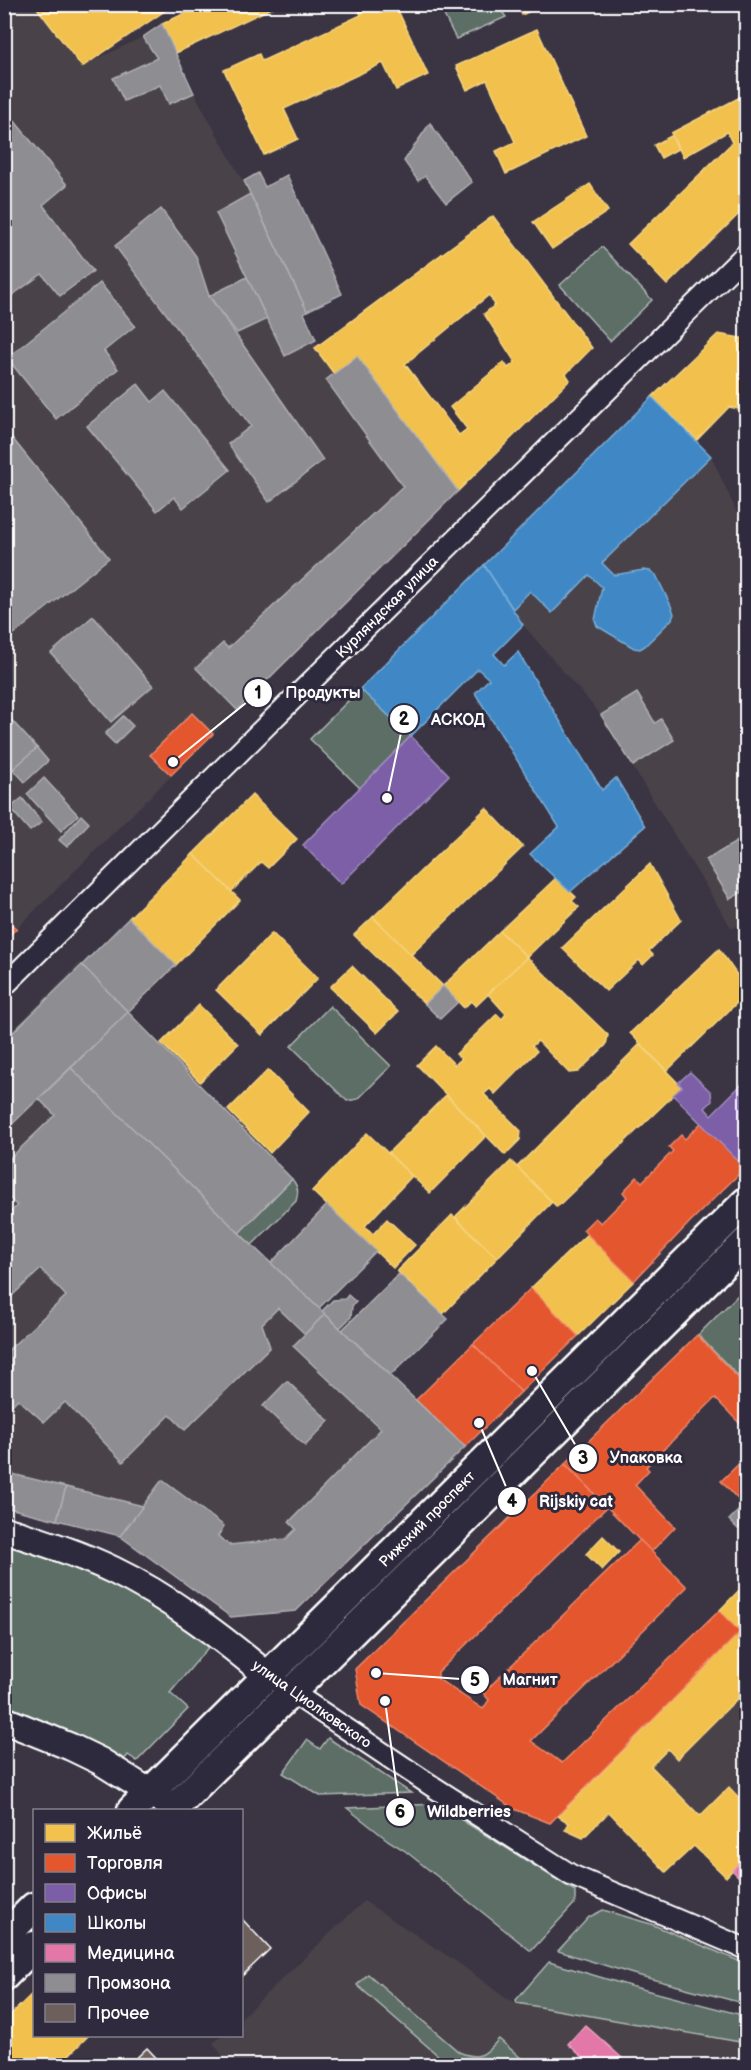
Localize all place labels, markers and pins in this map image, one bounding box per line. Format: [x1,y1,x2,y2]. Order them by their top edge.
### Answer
callout: Продукты [243,676,373,710]
callout: АСКОД [389,702,496,736]
callout: Упаковка [568,1441,694,1475]
callout: Rijskiy cat [497,1484,625,1518]
callout: Магнит [460,1663,569,1697]
callout: Wildberries [385,1795,523,1829]

